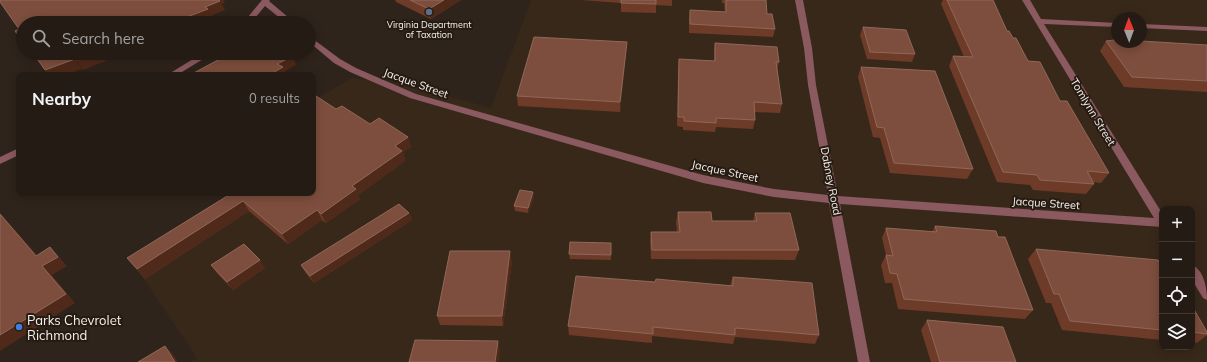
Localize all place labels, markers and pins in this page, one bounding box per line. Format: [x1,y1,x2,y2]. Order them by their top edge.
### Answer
marker: Virginia Department of Taxation [424,7,434,17]
place label: Virginia Department of Taxation [387,19,471,40]
place label: Parks Chevrolet Richmond [27,312,122,343]
marker: Parks Chevrolet Richmond [14,322,24,332]

